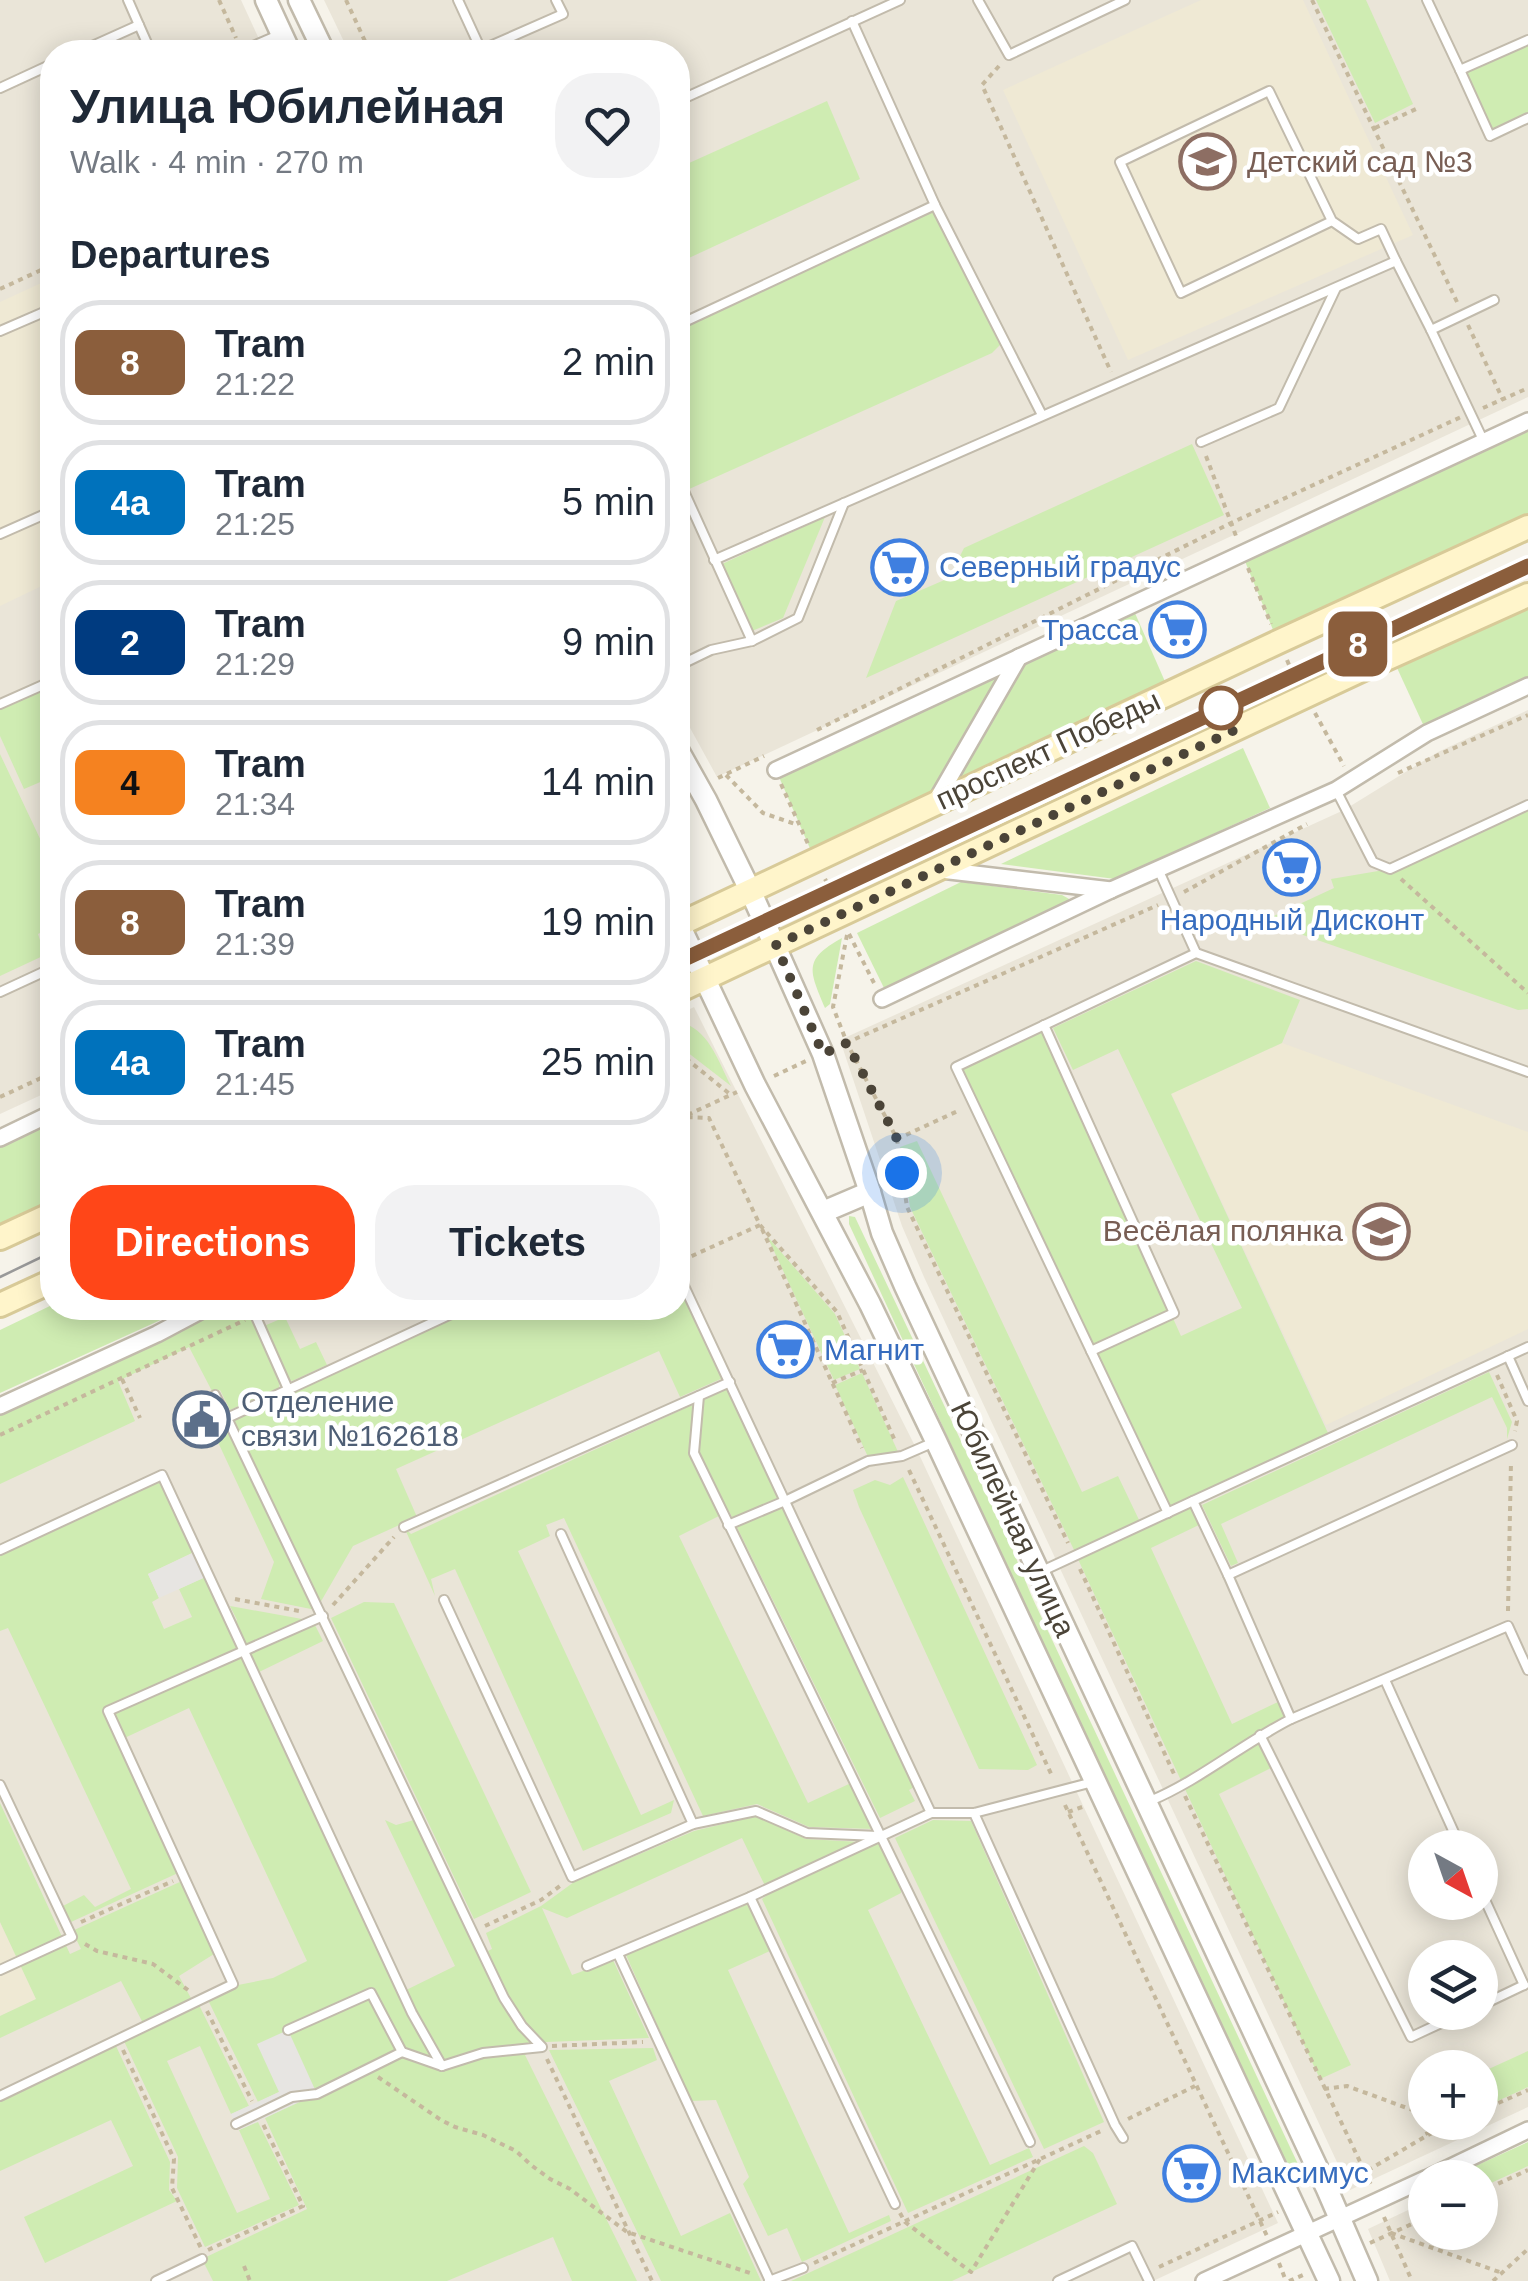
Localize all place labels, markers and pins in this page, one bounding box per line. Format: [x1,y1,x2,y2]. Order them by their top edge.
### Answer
school or university icon: Детский сад №3 [1178,132,1238,192]
place label: Детский сад №3 [1247,145,1473,178]
supermarket icon: Северный градус [870,537,930,597]
place label: Северный градус [939,550,1181,583]
supermarket icon: Трасса [1147,600,1207,660]
place label: Трасса [1041,613,1138,646]
unlabelled marker [1200,687,1242,729]
supermarket icon: Народный Дисконт [1262,838,1322,898]
place label: Народный Дисконт [1160,903,1424,936]
school or university icon: Весёлая полянка [1352,1201,1412,1261]
place label: Весёлая полянка [1103,1214,1343,1247]
supermarket icon: Магнит [755,1320,815,1380]
place label: Магнит [824,1333,924,1366]
place label: Отделение связи №162618 [241,1385,459,1452]
public building icon: Отделение связи №162618 [172,1389,232,1449]
supermarket icon: Максимус [1162,2143,1222,2203]
place label: Максимус [1231,2156,1369,2189]

